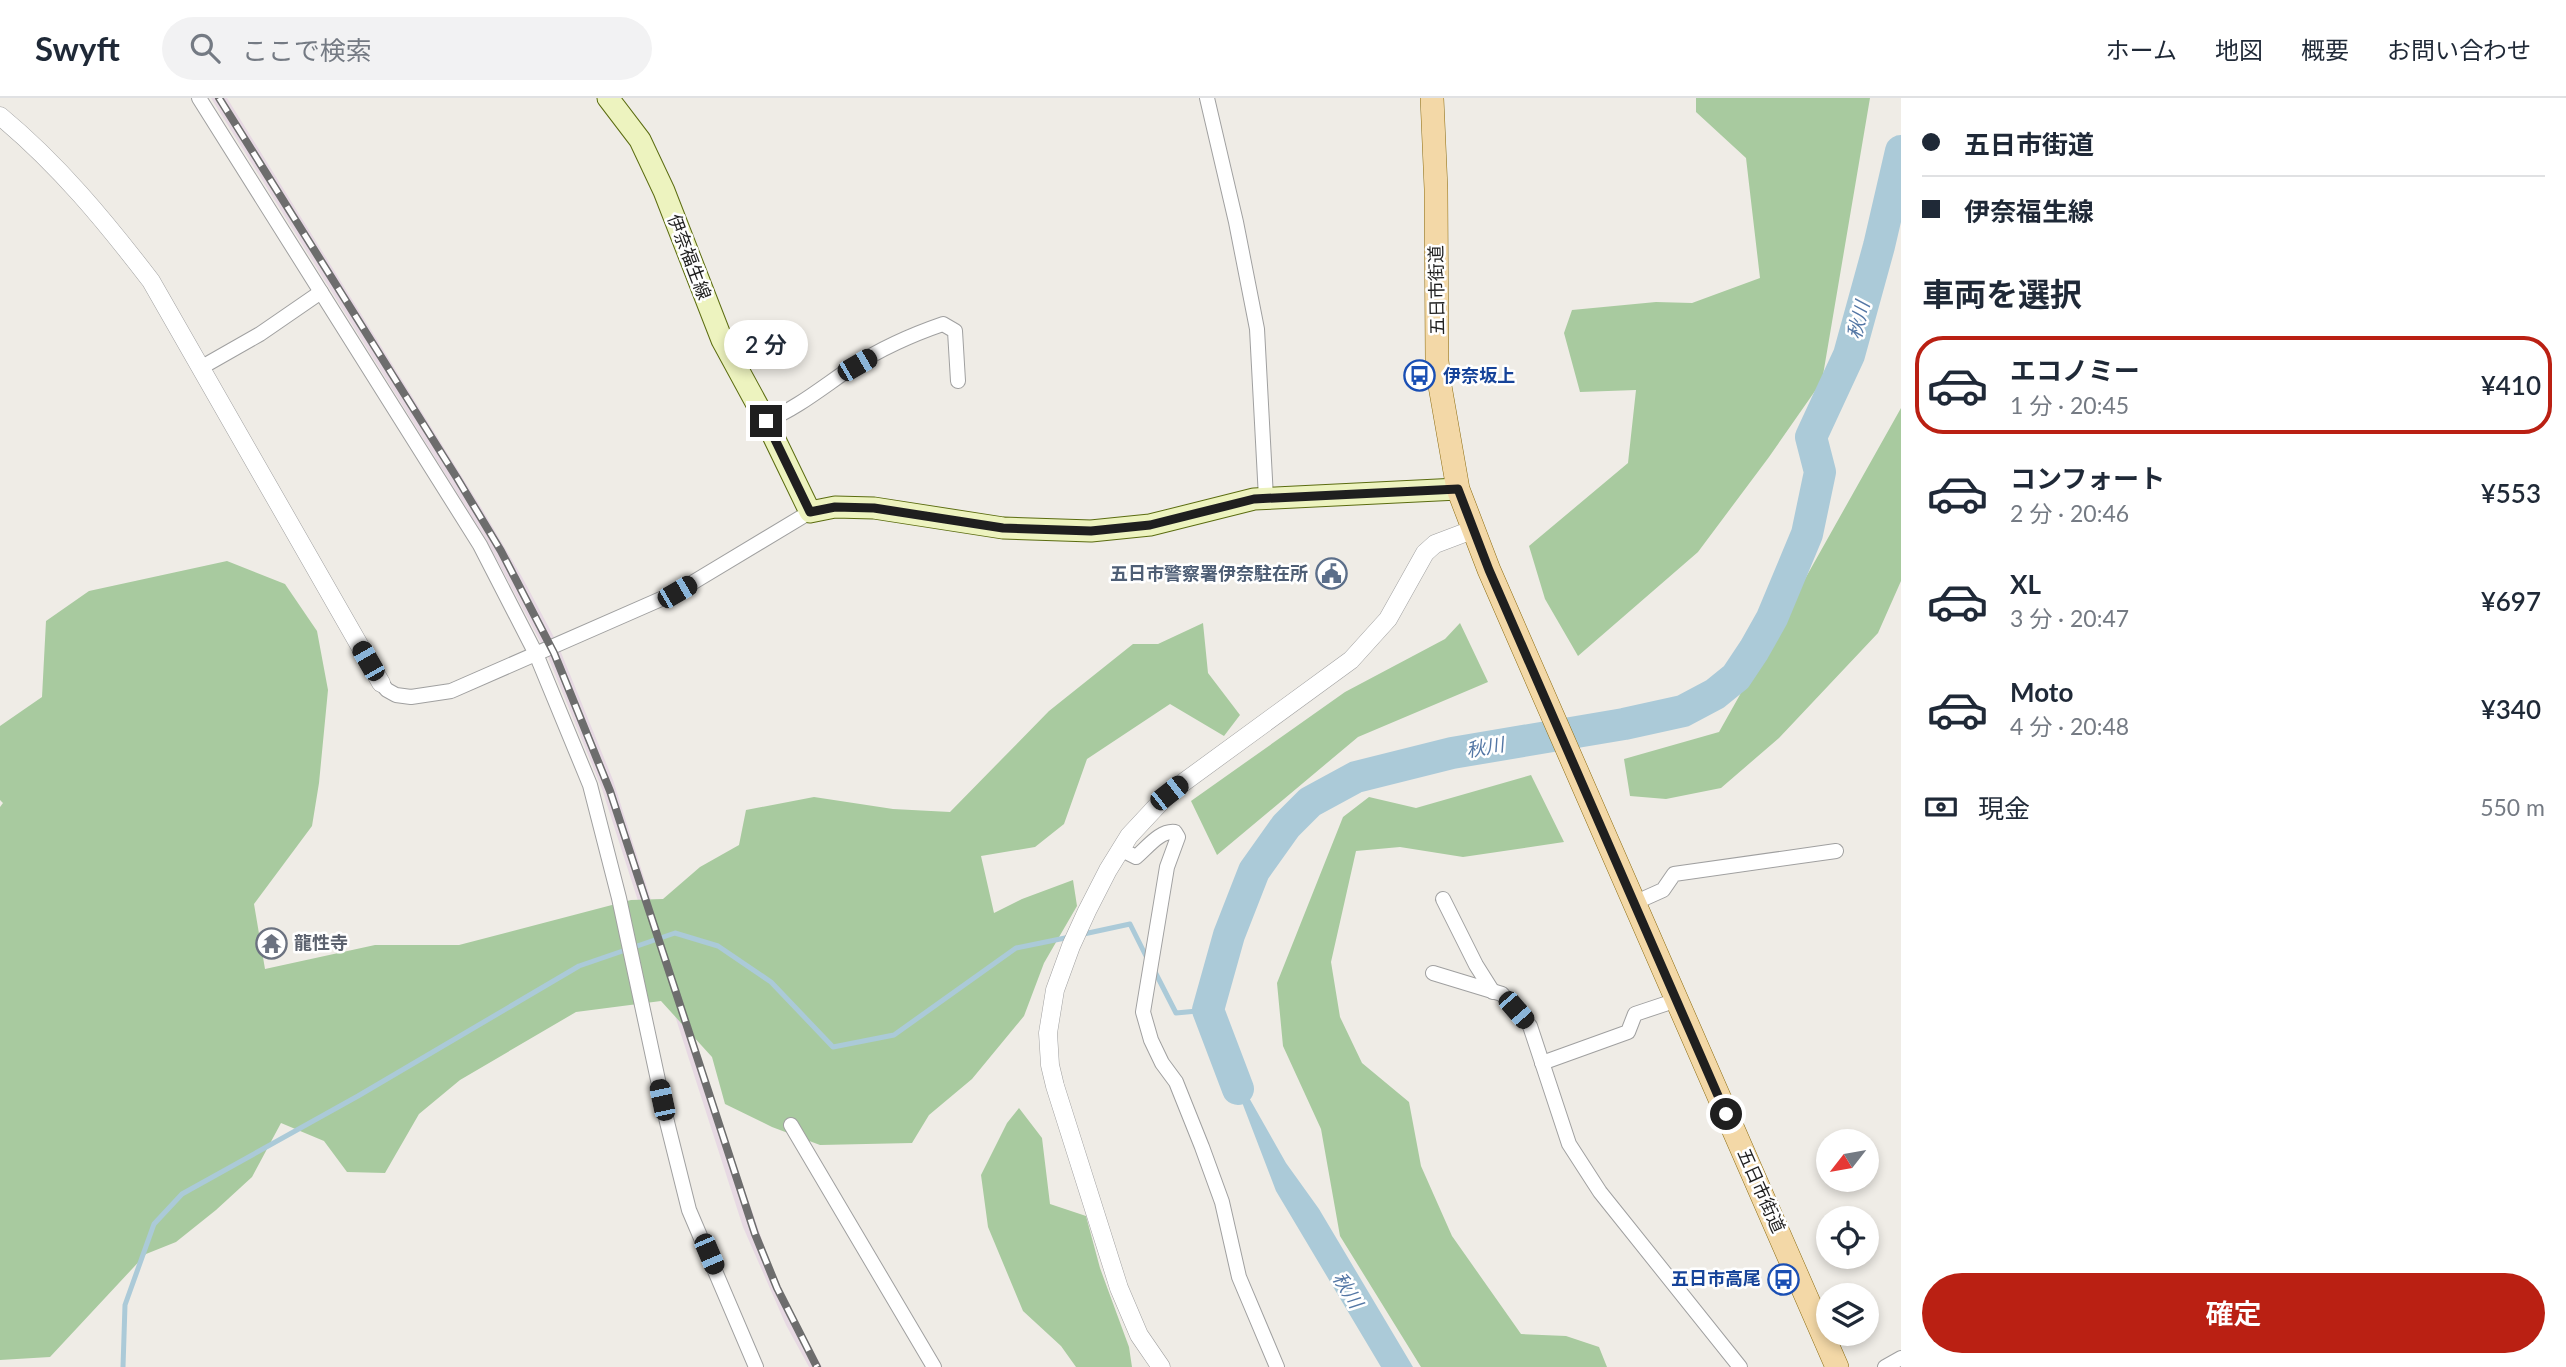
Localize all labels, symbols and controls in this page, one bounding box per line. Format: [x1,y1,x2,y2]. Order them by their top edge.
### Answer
search box [162,17,652,80]
text: Swyft [35,28,120,68]
icon: search [186,29,224,67]
text: ここで検索 [242,34,372,66]
text: ホーム [2106,35,2177,64]
text: 地図 [2215,35,2263,64]
text: 概要 [2301,35,2349,64]
text: お問い合わせ [2387,35,2531,64]
text: 五日市街道 [1964,128,2094,160]
text: 伊奈福生線 [1964,195,2094,227]
street label: 伊奈福生線 [664,211,716,303]
street label: 五日市街道 [1424,245,1448,335]
text: 車両を選択 [1922,274,2082,313]
water label: 秋川 [1842,297,1874,341]
callout: 2 分 [724,320,808,368]
text: 2 分 [745,330,787,358]
car [834,345,881,385]
icon: car [1926,354,1989,417]
text: エコノミー [2010,354,2140,386]
bus stop icon: 伊奈坂上 [1403,359,1437,393]
place label: 伊奈坂上 [1443,364,1515,386]
text: ¥410 [2481,369,2541,401]
text: 1 分 · 20:45 [2010,391,2129,419]
route end [750,405,782,437]
icon: car [1926,462,1989,525]
text: コンフォート [2010,462,2165,494]
text: ¥553 [2481,477,2541,509]
text: 2 分 · 20:46 [2010,499,2129,527]
public building icon: 五日市警察署伊奈駐在所 [1314,557,1348,591]
place label: 五日市警察署伊奈駐在所 [1110,562,1308,584]
text: XL [2010,568,2041,600]
icon: car [1926,570,1989,633]
car [654,572,701,612]
text: ¥697 [2481,585,2541,617]
text: 3 分 · 20:47 [2010,604,2129,632]
car [349,638,388,684]
text: Moto [2010,676,2073,708]
icon: car [1926,678,1989,741]
text: ¥340 [2481,693,2541,725]
text: 4 分 · 20:48 [2010,712,2129,740]
water label: 秋川 [1464,732,1508,761]
car [1146,772,1193,814]
icon: cash [1922,788,1960,826]
text: 現金 [1978,792,2030,824]
text: 550 m [2480,793,2545,821]
temple icon: 龍性寺 [254,926,288,960]
place label: 龍性寺 [294,931,348,953]
car [1495,987,1538,1033]
car [648,1077,677,1123]
route start [1710,1098,1742,1130]
north arrow [1816,1129,1880,1192]
map controls [1816,1129,1879,1346]
street label: 五日市街道 [1734,1145,1790,1236]
button: locate [1816,1206,1879,1269]
car [692,1231,727,1277]
bus stop icon: 五日市高尾 [1767,1262,1801,1296]
place label: 五日市高尾 [1671,1267,1761,1289]
water label: 秋川 [1329,1268,1369,1314]
button: 確定 [1922,1273,2545,1353]
button: layers [1816,1283,1879,1346]

